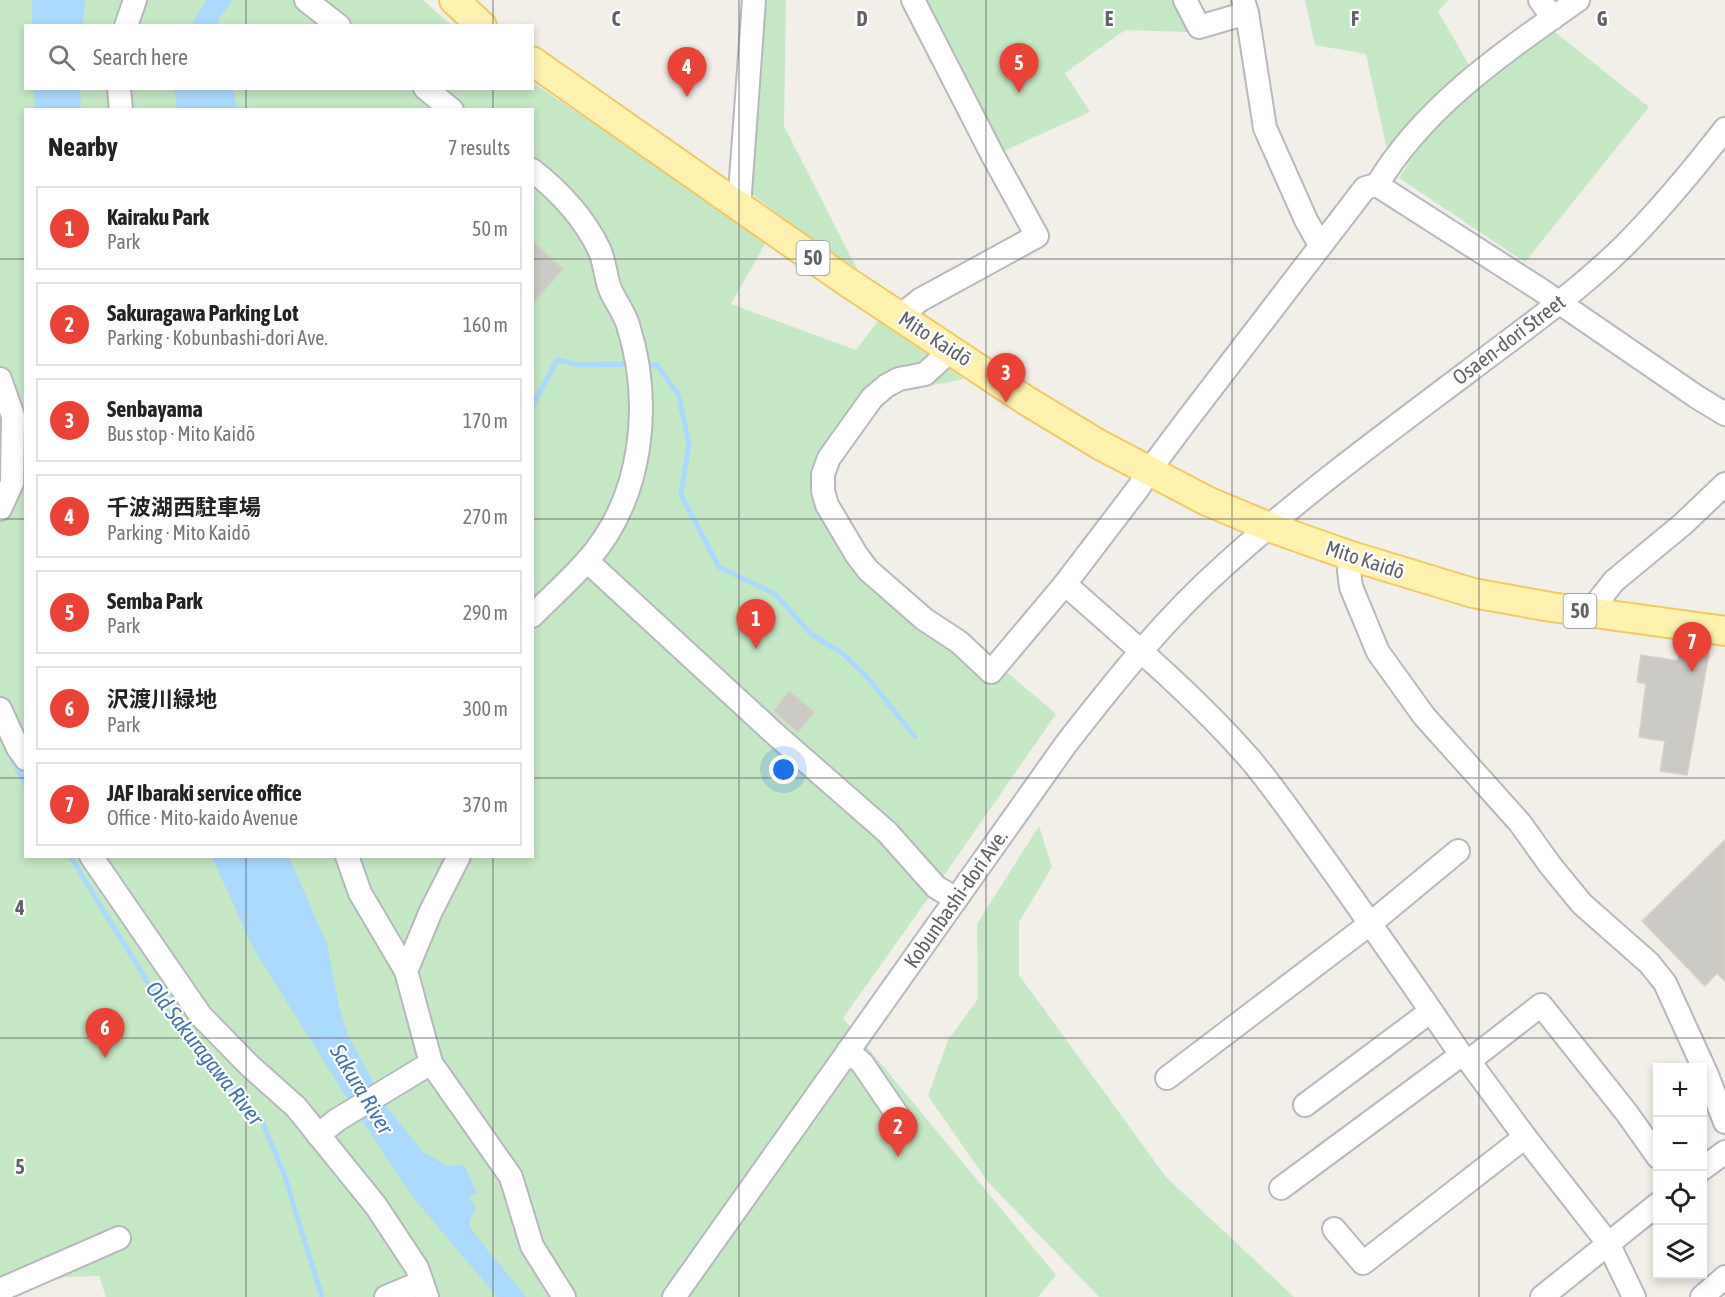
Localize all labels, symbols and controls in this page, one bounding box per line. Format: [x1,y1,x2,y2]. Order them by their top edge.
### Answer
text: C [612,7,621,30]
text: D [856,7,868,30]
text: E [1105,7,1114,30]
text: F [1351,7,1359,30]
text: G [1597,7,1608,30]
search box [24,24,534,90]
icon: search [45,41,78,74]
text: Search here [93,44,188,70]
pin: 5 [1000,44,1038,93]
pin: 4 [668,48,706,97]
text: Nearby [48,132,118,162]
text: 7 results [448,136,510,159]
text: Kairaku Park [107,204,209,230]
text: 1 [65,217,74,240]
text: 50 m [472,217,508,240]
text: Park [107,230,140,253]
road number: 50 [796,241,830,275]
street label: Osaen-dori Street [1448,289,1569,389]
text: Sakuragawa Parking Lot [107,300,299,326]
street label: Mito Kaidō [895,306,976,370]
text: 2 [65,313,74,336]
text: 160 m [463,313,508,336]
text: Parking · Kobunbashi-dori Ave. [107,326,328,349]
pin: 3 [986,354,1026,403]
text: Senbayama [107,396,203,422]
text: 3 [65,409,74,432]
text: 170 m [463,409,508,432]
text: Bus stop · Mito Kaidō [107,422,255,445]
text: 千波湖西駐車場 [107,494,261,520]
text: 4 [65,505,74,528]
text: 270 m [463,505,508,528]
text: Parking · Mito Kaidō [107,521,250,544]
street label: Mito Kaidō [1323,535,1408,583]
text: Semba Park [107,588,202,614]
road number: 50 [1564,594,1596,628]
pin: 1 [736,600,776,649]
text: 5 [65,601,74,624]
text: 290 m [463,601,508,624]
text: Park [107,614,140,637]
pin: 7 [1672,622,1712,672]
text: 沢渡川緑地 [107,686,217,712]
text: 6 [65,697,74,720]
text: 300 m [463,697,508,720]
text: Park [107,713,140,736]
your location [769,755,798,784]
text: JAF Ibaraki service office [107,780,302,806]
text: 7 [65,793,74,816]
text: 370 m [463,793,508,816]
text: Office · Mito-kaido Avenue [107,806,298,829]
street label: Kobunbashi-dori Ave. [899,825,1012,972]
text: 4 [14,896,25,919]
water label: Old Sakuragawa River [141,976,270,1131]
pin: 6 [86,1008,124,1058]
water label: Sakura River [325,1038,400,1140]
map controls [1653,1063,1707,1279]
button: + [1653,1063,1707,1117]
pin: 2 [878,1108,918,1157]
button: − [1653,1117,1707,1171]
text: 5 [15,1155,25,1178]
button: locate [1653,1171,1707,1225]
button: layers [1653,1225,1707,1279]

